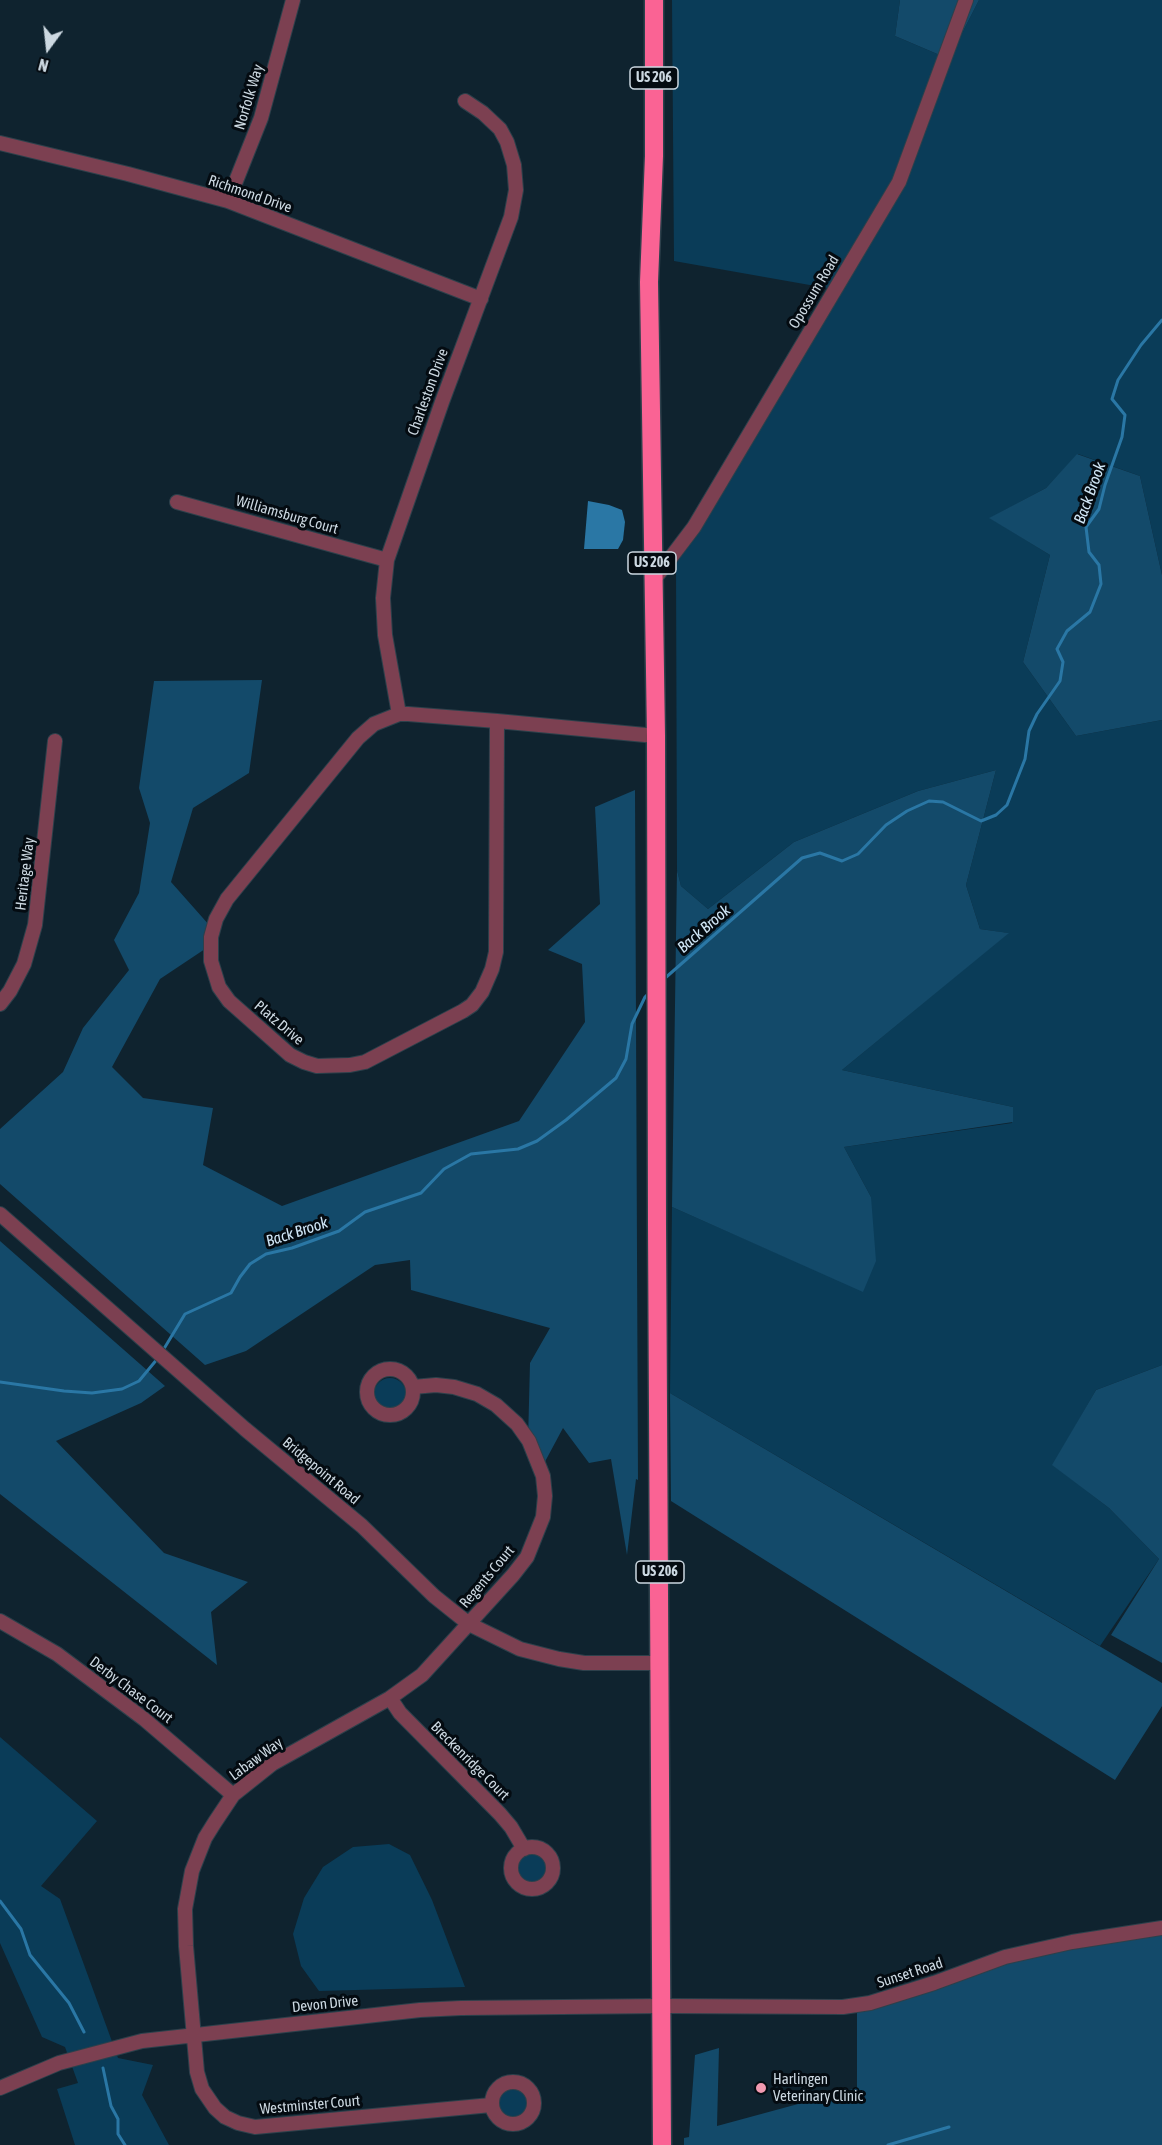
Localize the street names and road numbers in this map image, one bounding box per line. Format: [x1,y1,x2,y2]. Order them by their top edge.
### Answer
street label: Norfolk Way [231,62,267,132]
road number: US 206 [630,67,678,89]
street label: Richmond Drive [206,171,294,217]
street label: Opossum Road [785,252,843,332]
street label: Charleston Drive [404,346,452,438]
street label: Williamsburg Court [234,492,340,538]
road number: US 206 [628,552,676,574]
street label: Heritage Way [12,837,38,911]
street label: Platz Drive [251,997,307,1049]
street label: Bridgepoint Road [279,1434,363,1508]
street label: Regents Court [456,1542,518,1612]
road number: US 206 [636,1561,684,1583]
street label: Derby Chase Court [86,1653,176,1727]
street label: Breckenridge Court [427,1718,513,1804]
street label: Labaw Way [226,1734,286,1784]
street label: Sunset Road [875,1954,945,1992]
street label: Devon Drive [291,1992,359,2016]
street label: Westminster Court [259,2092,361,2118]

